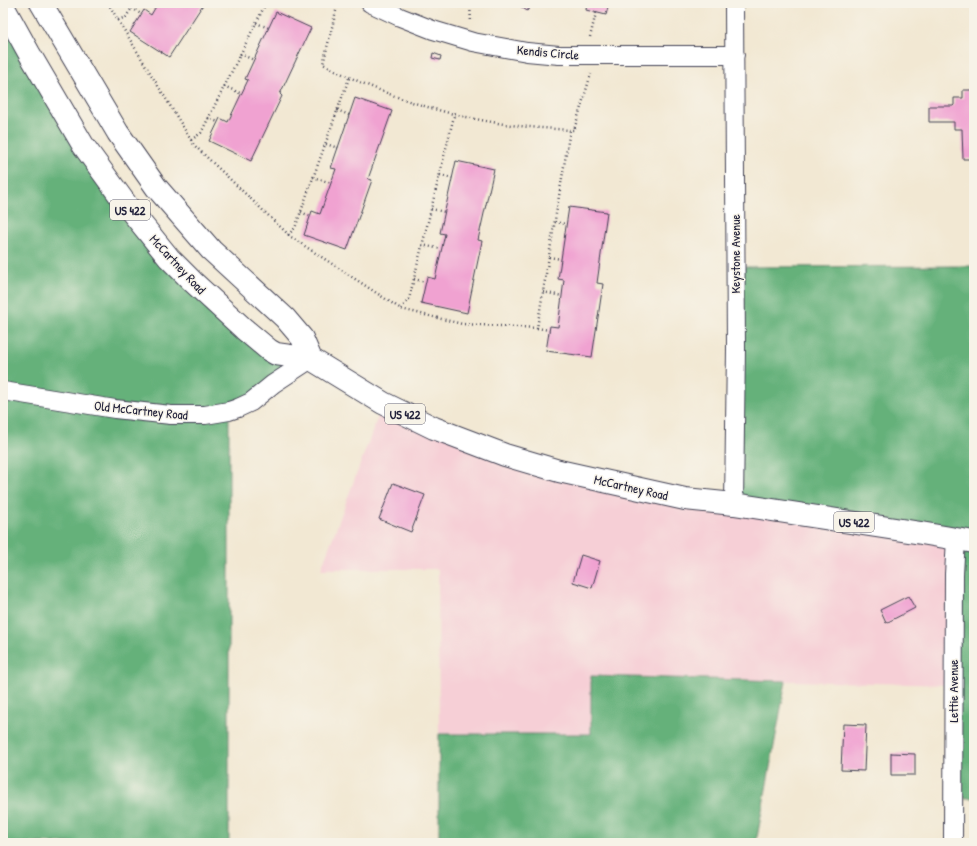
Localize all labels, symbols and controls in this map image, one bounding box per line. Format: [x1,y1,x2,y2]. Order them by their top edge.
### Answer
street label: Kendis Circle [516,40,580,64]
road number: US 422 [110,200,150,220]
street label: Keystone Avenue [726,214,744,294]
street label: McCartney Road [146,230,210,298]
street label: Old McCartney Road [93,396,189,424]
road number: US 422 [385,404,425,424]
street label: McCartney Road [592,470,670,504]
road number: US 422 [834,512,874,532]
street label: Lettie Avenue [944,660,962,723]

